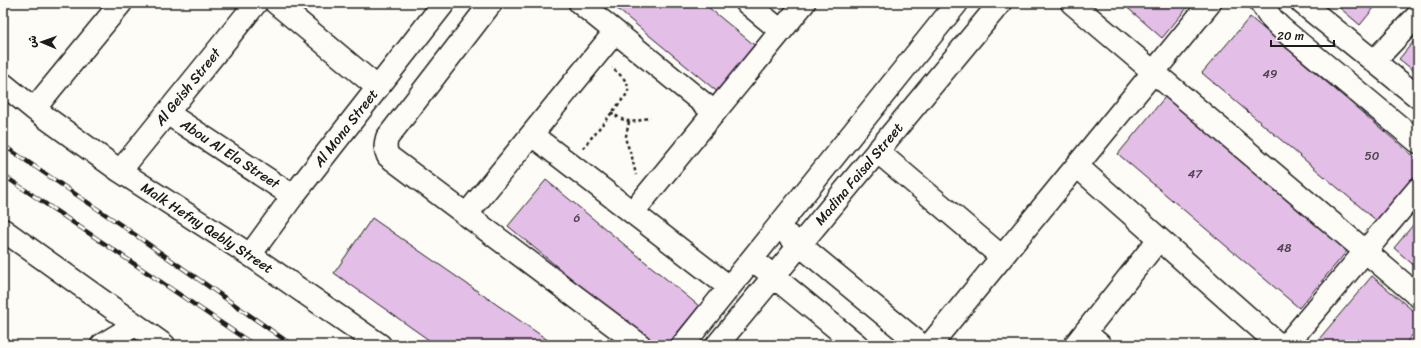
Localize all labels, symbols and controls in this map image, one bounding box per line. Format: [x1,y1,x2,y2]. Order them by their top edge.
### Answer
north arrow [22,22,62,62]
scale bar [1271,22,1334,48]
text: 20 m [1277,25,1304,47]
text: ش [23,35,42,48]
street label: Al Geish Street [148,41,228,132]
house number: 49 [1263,63,1277,85]
street label: Al Mona Street [307,83,385,173]
street label: Abou Al Ela Street [174,112,286,196]
street label: Madina Faisal Street [808,117,910,231]
house number: 50 [1365,145,1380,167]
house number: 47 [1188,163,1203,185]
street label: Malk Hefny Qebly Street [136,176,278,280]
house number: 6 [574,207,581,229]
house number: 48 [1277,237,1291,259]

